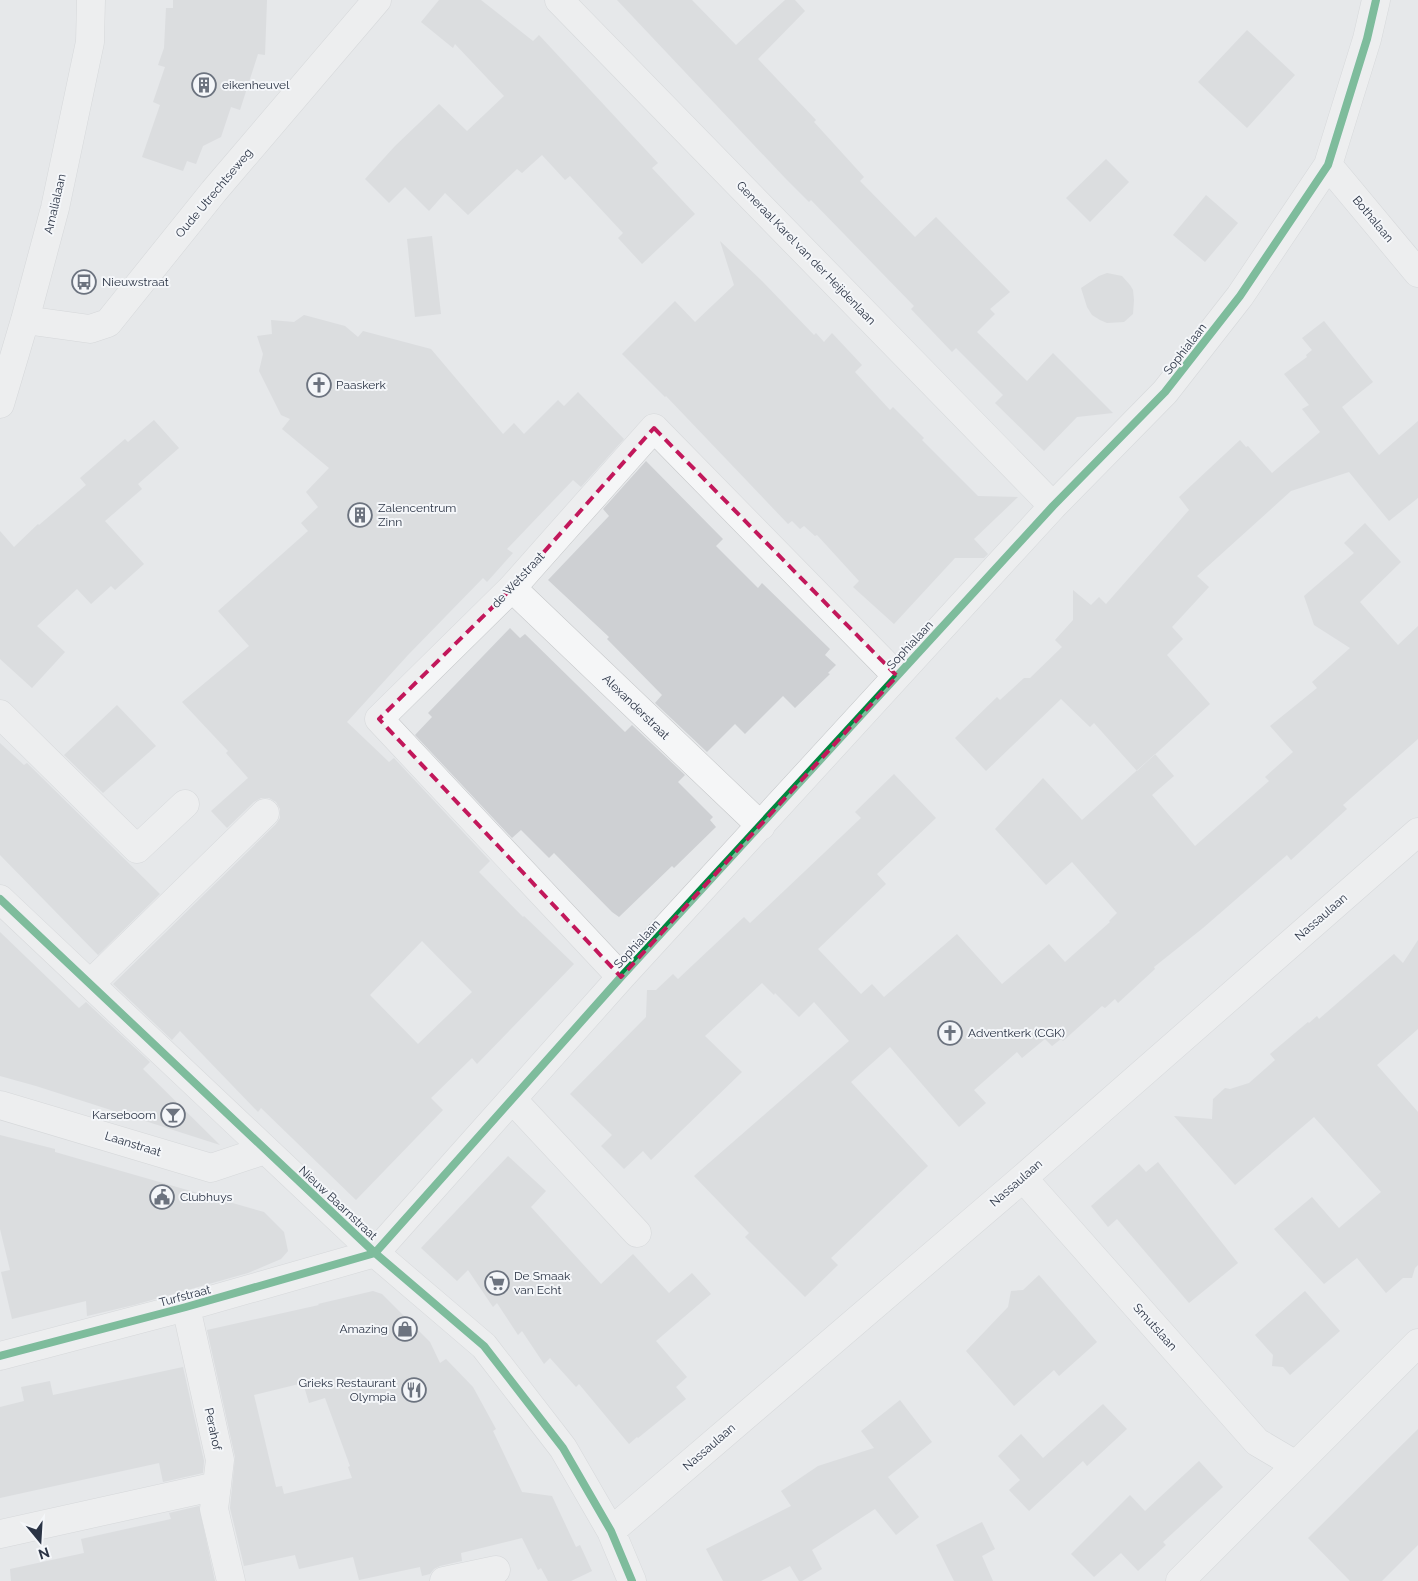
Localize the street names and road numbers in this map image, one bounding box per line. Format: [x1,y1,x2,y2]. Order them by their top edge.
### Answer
street label: Oude Utrechtseweg [173,146,255,240]
street label: Amalialaan [41,172,69,236]
street label: Generaal Karel van der Heijdenlaan [734,178,878,328]
street label: Bothalaan [1350,193,1396,245]
street label: Sophialaan [1161,321,1209,377]
street label: de Wetstraat [489,549,547,611]
street label: Sophialaan [884,618,936,672]
street label: Alexanderstraat [600,672,672,742]
street label: Nassaulaan [1292,891,1350,943]
street label: Sophialaan [611,917,663,971]
street label: Laanstraat [103,1129,163,1159]
street label: Nassaulaan [987,1157,1045,1209]
street label: Nieuw Baarnstraat [296,1163,380,1243]
street label: Turfstraat [158,1282,212,1310]
street label: Smutslaan [1130,1301,1180,1353]
street label: Perahof [202,1406,225,1453]
street label: Nassaulaan [680,1421,738,1473]

